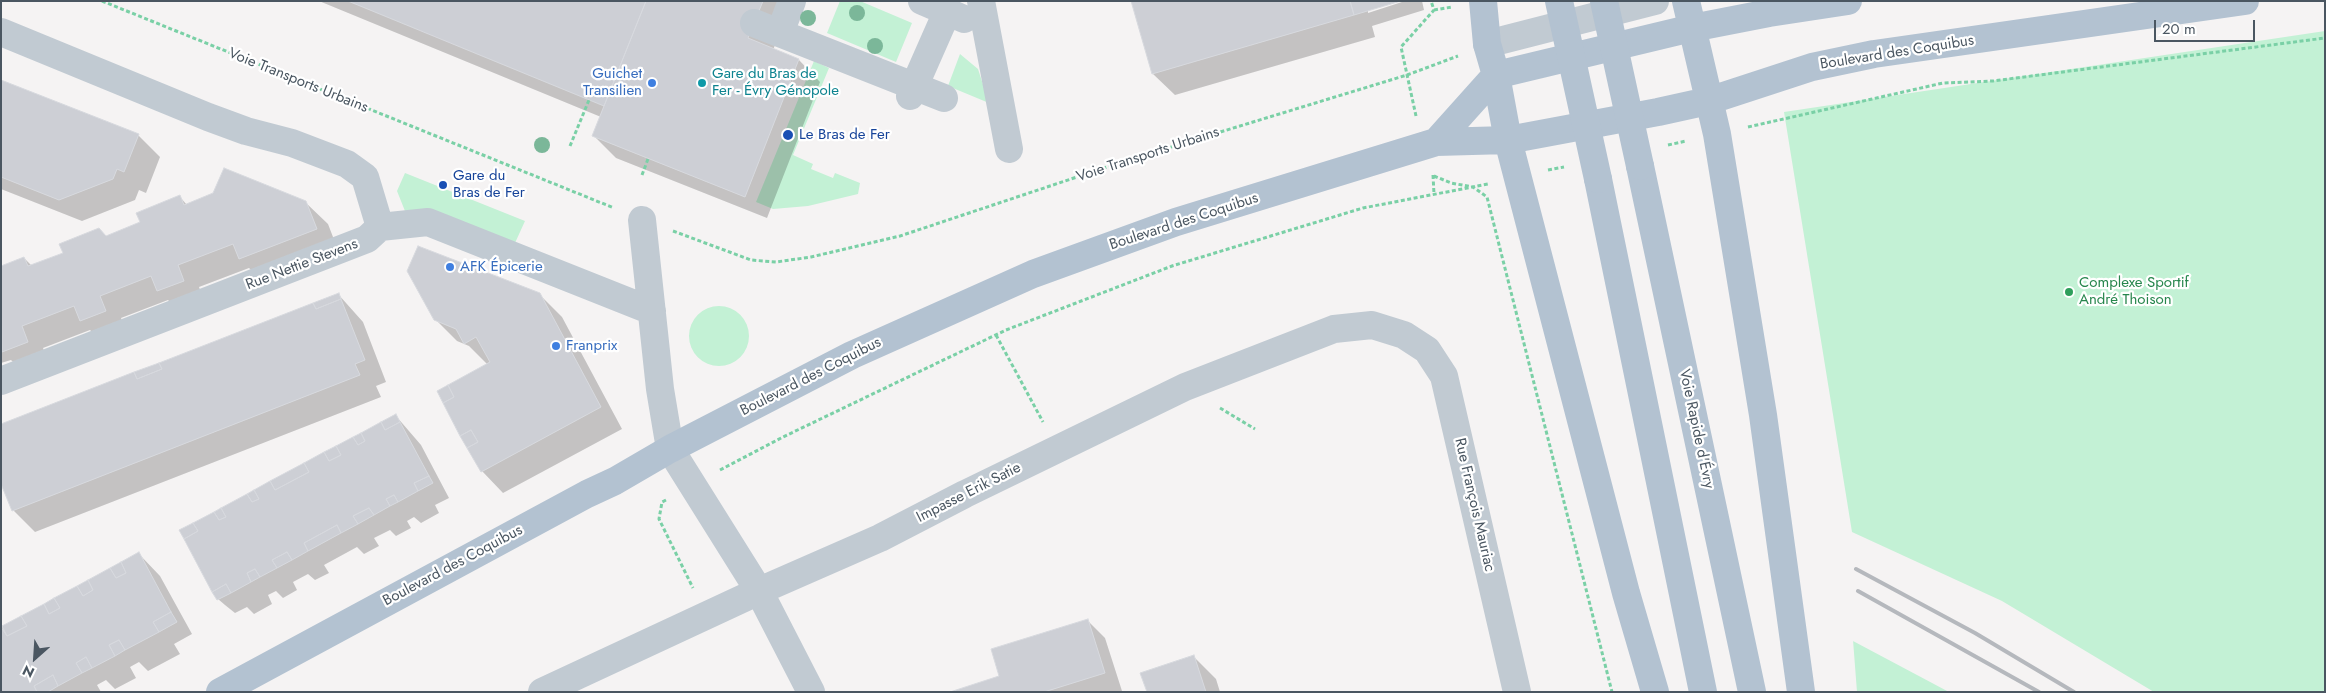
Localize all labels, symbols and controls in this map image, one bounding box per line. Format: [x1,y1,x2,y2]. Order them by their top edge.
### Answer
scale bar [2156,10,2257,42]
text: 20 m [2162,18,2196,40]
street label: Boulevard des Coquibus [1819,32,1975,74]
street label: Voie Transports Urbains [225,45,371,117]
place label: Guichet Transilien [583,65,642,100]
place label: Gare du Bras de Fer - Évry Génopole [712,65,839,100]
marker: Guichet Transilien [646,77,658,89]
marker: Gare du Bras de Fer - Évry Génopole [696,77,708,89]
street label: Voie Transports Urbains [1074,123,1222,187]
place label: Le Bras de Fer [799,126,890,144]
marker: Le Bras de Fer [781,128,795,142]
place label: Gare du Bras de Fer [453,167,525,202]
marker: Gare du Bras de Fer [437,179,449,191]
street label: Boulevard des Coquibus [1107,189,1261,255]
street label: Rue Nettie Stevens [243,235,361,295]
place label: AFK Épicerie [460,258,543,276]
marker: AFK Épicerie [444,261,456,273]
place label: Complexe Sportif André Thoison [2079,274,2189,309]
marker: Complexe Sportif André Thoison [2063,286,2075,298]
street label: Boulevard des Coquibus [738,334,884,420]
place label: Franprix [566,337,617,355]
marker: Franprix [550,340,562,352]
street label: Voie Rapide d'Évry [1675,368,1717,490]
street label: Rue François Mauriac [1450,437,1498,573]
street label: Impasse Erik Satie [914,459,1024,527]
street label: Boulevard des Coquibus [380,522,526,610]
north arrow [10,633,60,683]
text: N [19,660,38,683]

